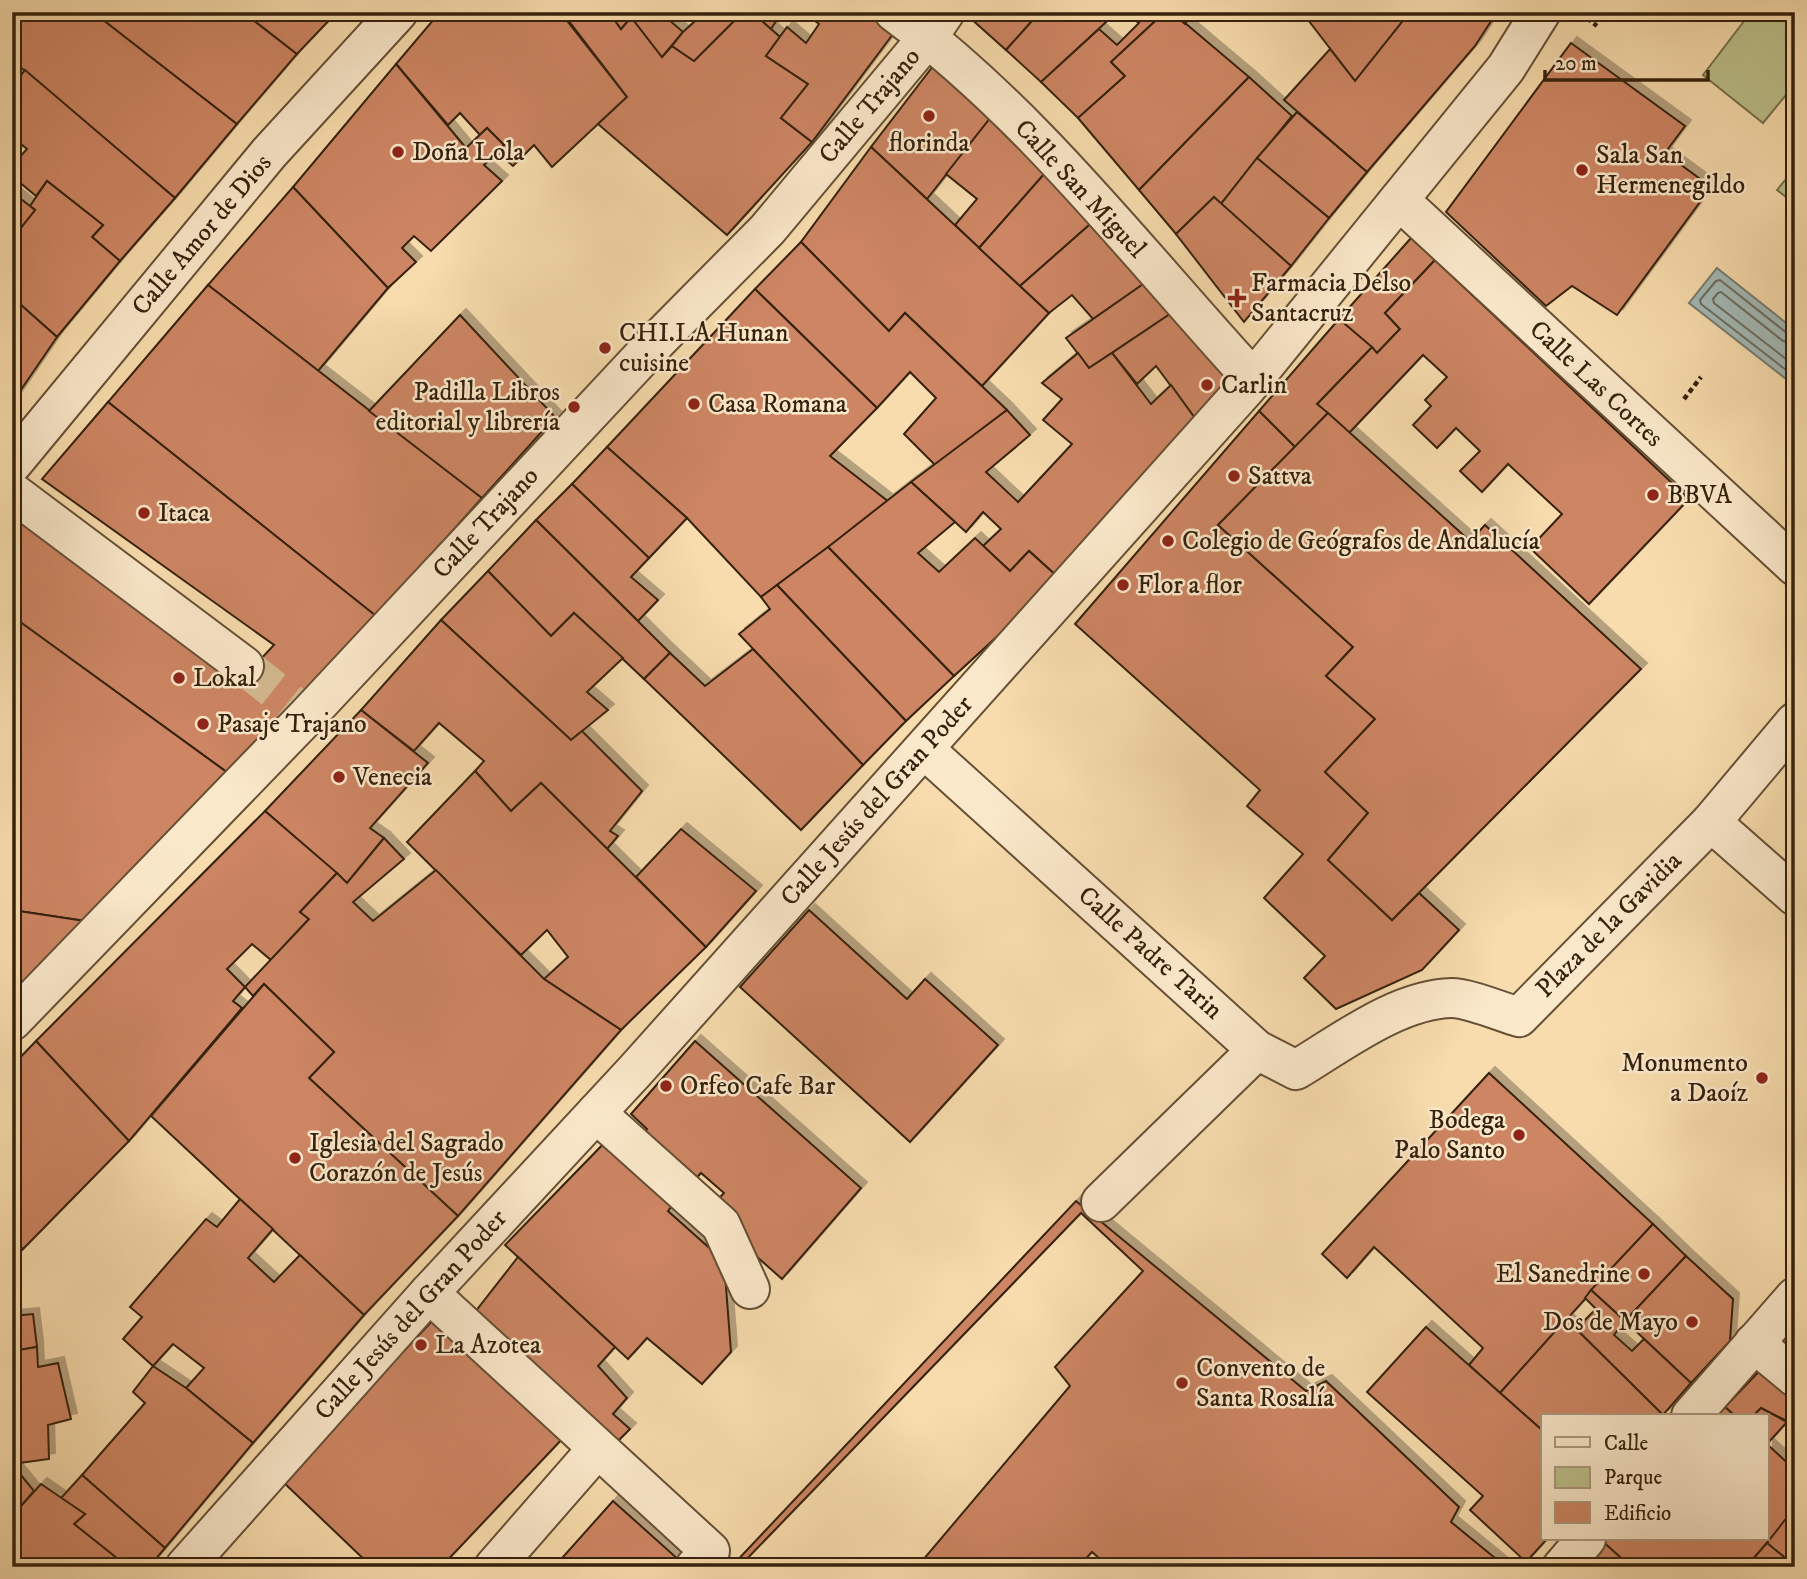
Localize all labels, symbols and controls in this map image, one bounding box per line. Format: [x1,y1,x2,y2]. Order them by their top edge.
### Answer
scale bar [1545,38,1707,82]
street label: Calle Trajano [812,41,928,171]
text: 20 m [1555,51,1597,77]
marker: florinda [921,108,937,124]
street label: Calle San Miguel [1007,113,1153,266]
place label: florinda [888,127,970,160]
place label: Doña Lola [412,136,524,169]
place label: Sala San Hermenegildo [1596,139,1745,202]
marker: Doña Lola [390,144,406,160]
street label: Calle Amor de Dios [125,148,279,322]
marker: Sala San Hermenegildo [1574,162,1590,178]
place label: Farmacia Delso Santacruz [1251,267,1411,330]
marker: Farmacia Delso Santacruz [1229,290,1245,306]
street label: Calle Las Cortes [1522,313,1670,455]
place label: CHI.LA Hunan cuisine [619,317,789,380]
marker: CHI.LA Hunan cuisine [597,340,613,356]
place label: Carlin [1221,369,1287,402]
place label: Padilla Libros editorial y librería [376,376,560,439]
marker: Carlin [1199,377,1215,393]
place label: Casa Romana [708,388,847,421]
marker: Casa Romana [686,396,702,412]
marker: Padilla Libros editorial y librería [566,399,582,415]
street label: Calle Trajano [426,460,546,586]
place label: Sattva [1248,460,1312,493]
marker: Sattva [1226,468,1242,484]
place label: BBVA [1667,479,1732,512]
marker: BBVA [1645,487,1661,503]
place label: Itaca [158,497,210,530]
marker: Itaca [136,505,152,521]
place label: Colegio de Geógrafos de Andalucía [1182,525,1540,558]
marker: Colegio de Geógrafos de Andalucía [1160,533,1176,549]
place label: Flor a flor [1137,569,1242,602]
marker: Flor a flor [1115,577,1131,593]
place label: Lokal [193,662,256,695]
marker: Lokal [171,670,187,686]
street label: Calle Jesús del Gran Poder [774,689,981,913]
place label: Pasaje Trajano [217,708,367,741]
marker: Pasaje Trajano [195,716,211,732]
place label: Venecia [352,761,432,794]
marker: Venecia [331,769,347,785]
street label: Plaza de la Gavidia [1529,845,1689,1005]
street label: Calle Padre Tarin [1071,879,1230,1027]
place label: Monumento a Daoíz [1621,1047,1748,1110]
place label: Orfeo Cafe Bar [680,1070,836,1103]
marker: Monumento a Daoíz [1754,1070,1770,1086]
marker: Orfeo Cafe Bar [658,1078,674,1094]
place label: Bodega Palo Santo [1394,1104,1505,1167]
place label: Iglesia del Sagrado Corazón de Jesús [309,1127,504,1190]
marker: Bodega Palo Santo [1511,1127,1527,1143]
marker: Iglesia del Sagrado Corazón de Jesús [287,1150,303,1166]
street label: Calle Jesús del Gran Poder [308,1203,515,1427]
place label: El Sanedrine [1496,1258,1630,1291]
marker: El Sanedrine [1636,1266,1652,1282]
place label: Dos de Mayo [1543,1306,1678,1339]
marker: Dos de Mayo [1684,1314,1700,1330]
place label: La Azotea [435,1329,541,1362]
marker: La Azotea [413,1337,429,1353]
place label: Convento de Santa Rosalía [1196,1352,1334,1415]
marker: Convento de Santa Rosalía [1174,1375,1190,1391]
legend [1541,1414,1769,1540]
text: Calle [1604,1431,1648,1457]
text: Parque [1604,1465,1662,1491]
text: Edificio [1604,1501,1671,1527]

